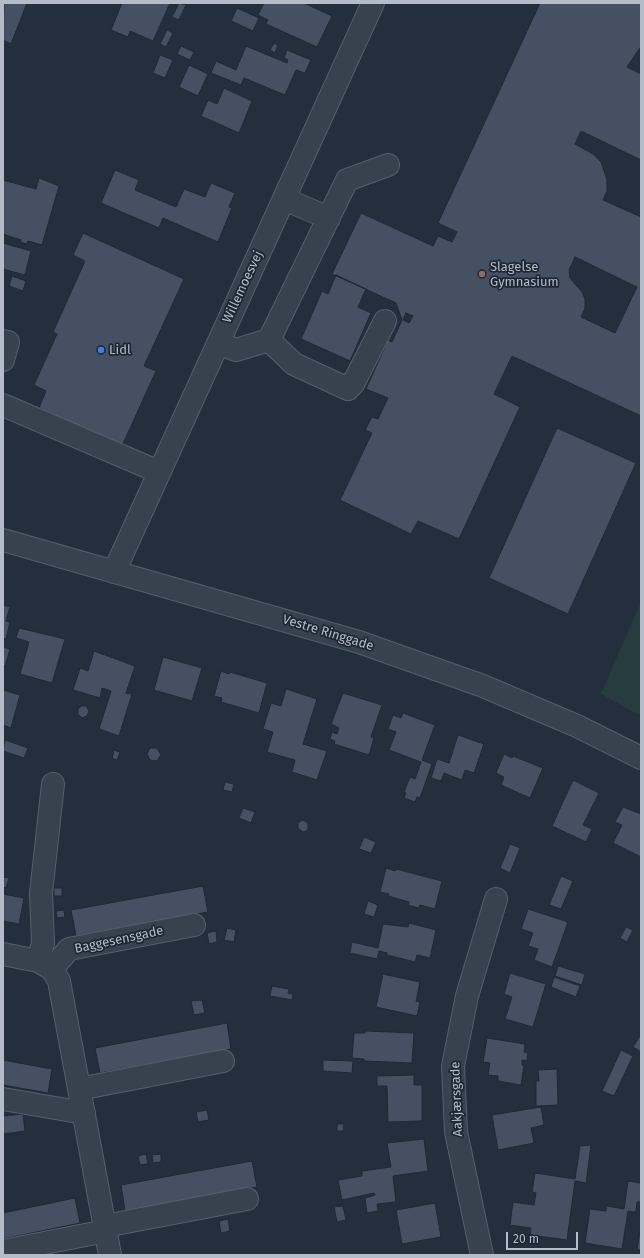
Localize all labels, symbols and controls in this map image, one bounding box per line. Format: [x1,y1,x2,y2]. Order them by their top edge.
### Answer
street label: Willemoesvej [219,248,267,326]
place label: Slagelse Gymnasium [490,259,559,290]
marker: Slagelse Gymnasium [477,269,487,279]
place label: Lidl [109,342,131,358]
marker: Lidl [96,345,106,355]
street label: Vestre Ringgade [281,612,375,654]
street label: Baggesensgade [73,923,165,957]
street label: Aakjærsgade [448,1061,466,1137]
scale bar [508,1224,580,1250]
text: 20 m [513,1232,539,1246]

